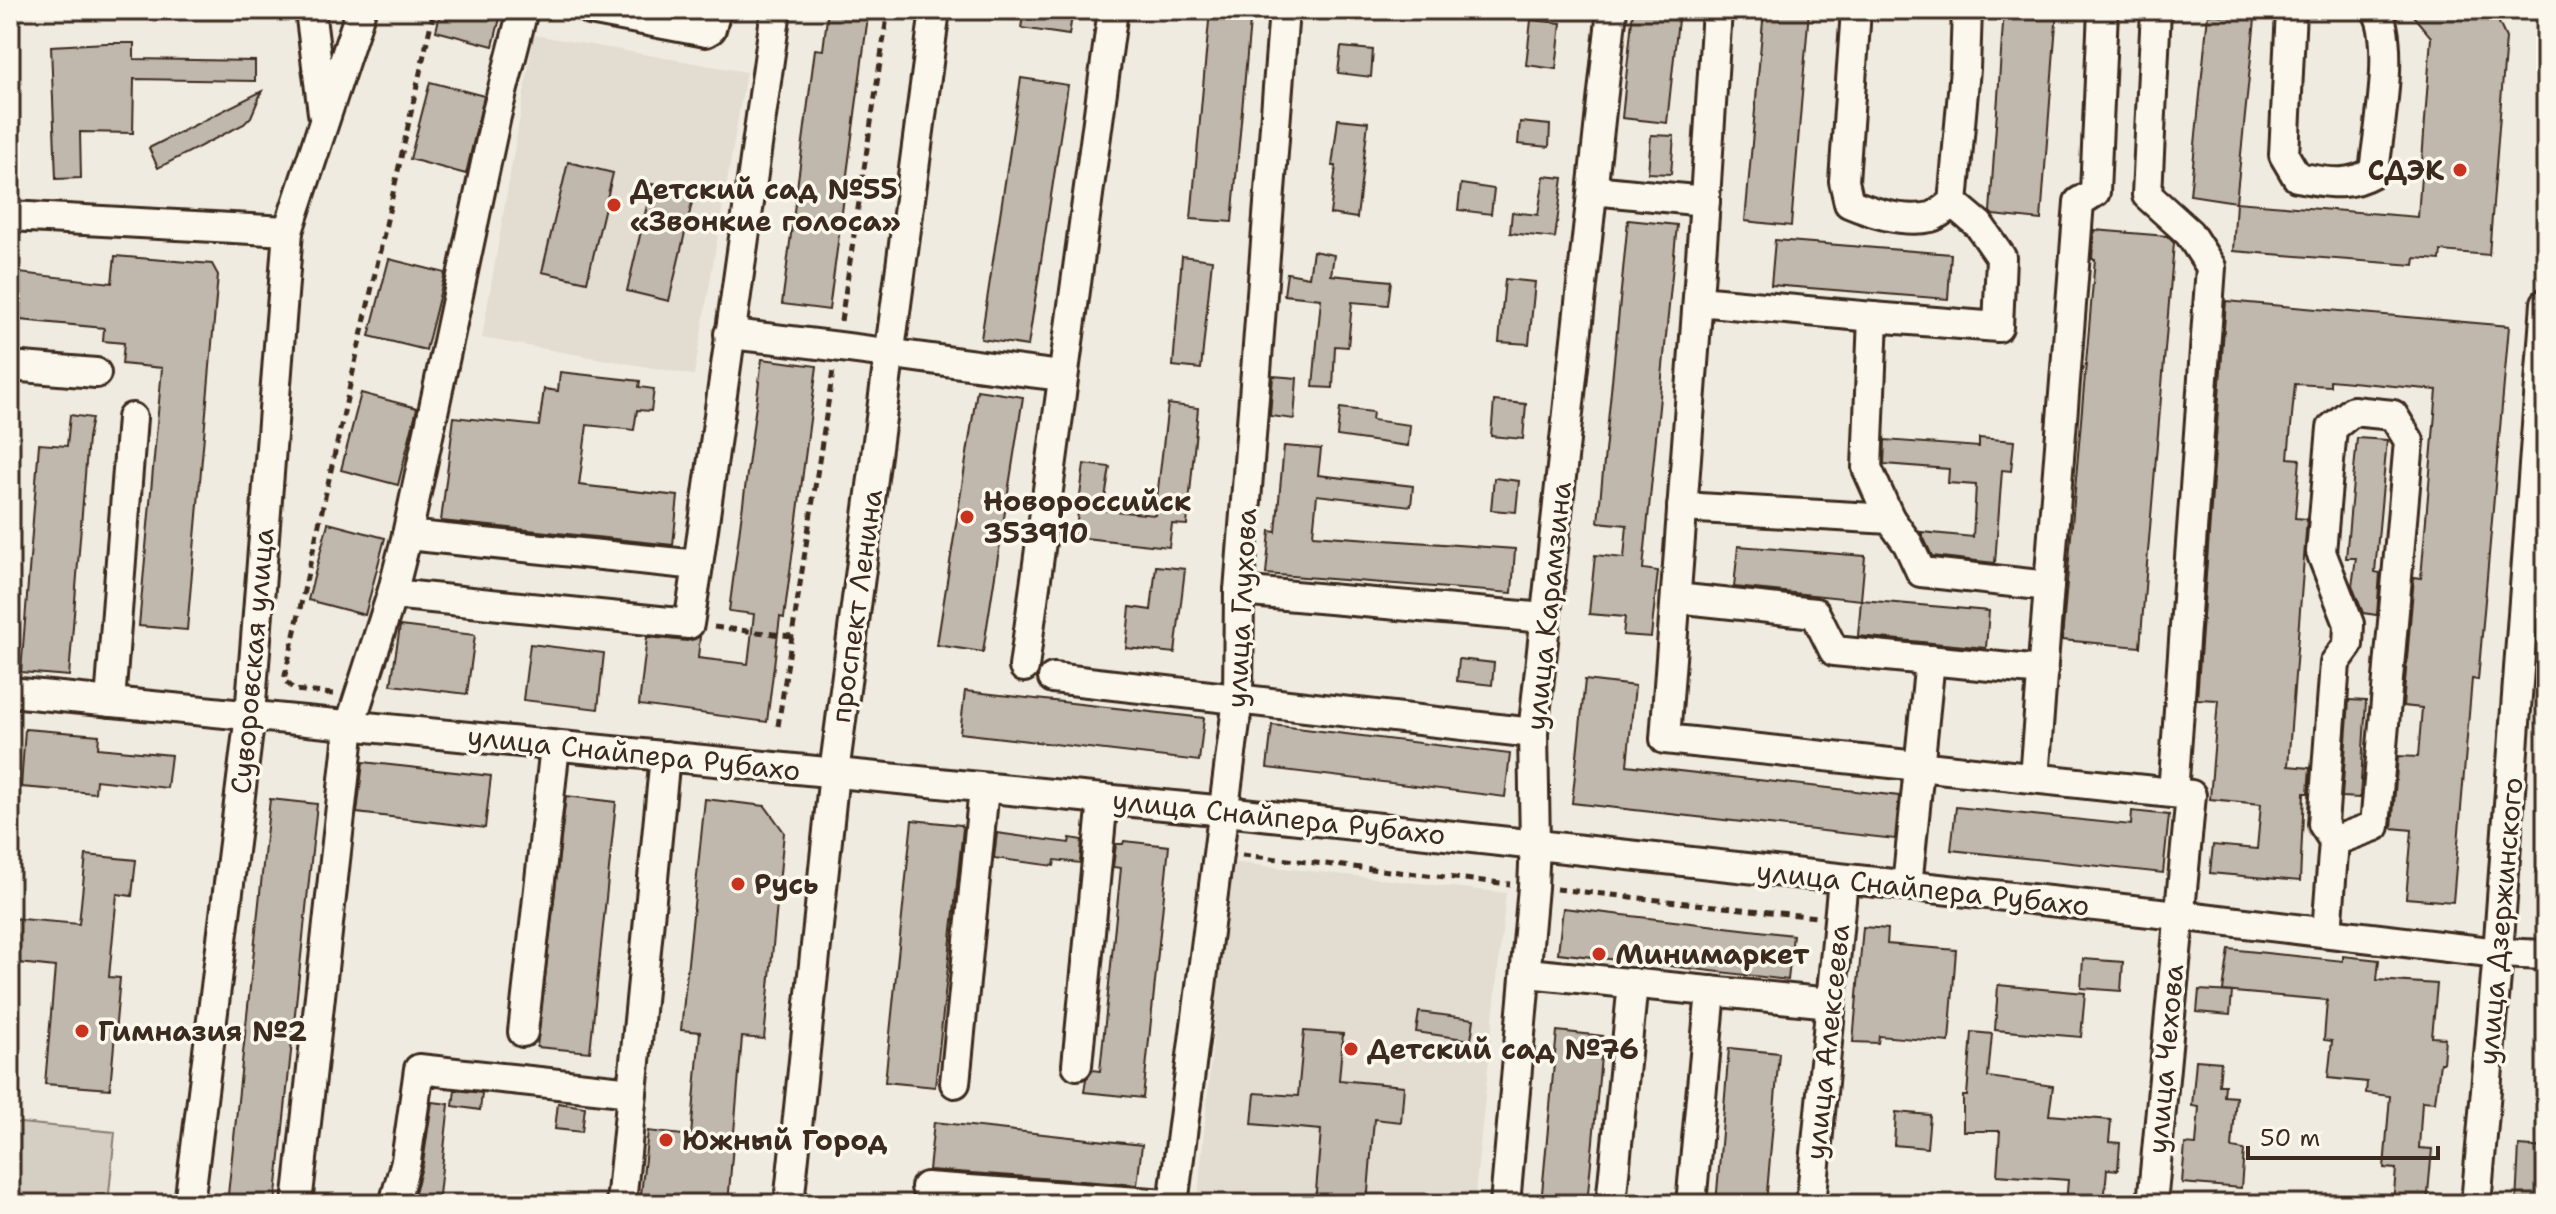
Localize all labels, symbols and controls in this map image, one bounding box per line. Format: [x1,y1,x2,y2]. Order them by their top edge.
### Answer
place label: СДЭК [2368,151,2444,189]
marker: СДЭК [2451,161,2469,179]
place label: Детский сад №55 «Звонкие голоса» [630,170,901,240]
marker: Детский сад №55 «Звонкие голоса» [605,196,623,214]
street label: улица Карамзина [1516,480,1580,732]
place label: Новороссийск 353910 [983,482,1191,552]
street label: проспект Ленина [821,487,891,725]
street label: улица Глухова [1217,507,1265,709]
marker: Новороссийск 353910 [958,508,976,526]
street label: Суворовская улица [221,526,283,796]
street label: улица Снайпера Рубахо [466,717,802,789]
street label: улица Дзержинского [2468,775,2532,1067]
street label: улица Снайпера Рубахо [1111,781,1447,853]
street label: улица Снайпера Рубахо [1755,852,2091,924]
place label: Русь [754,865,818,903]
marker: Русь [729,875,747,893]
street label: улица Алексеева [1796,922,1858,1162]
place label: Минимаркет [1615,935,1810,973]
marker: Минимаркет [1590,945,1608,963]
street label: улица Чехова [2138,963,2192,1155]
place label: Гимназия №2 [98,1012,307,1050]
marker: Гимназия №2 [73,1022,91,1040]
place label: Детский сад №76 [1367,1030,1639,1068]
marker: Детский сад №76 [1342,1040,1360,1058]
scale bar [2248,1110,2438,1160]
place label: Южный Город [682,1121,888,1159]
text: 50 m [2260,1122,2320,1154]
marker: Южный Город [657,1131,675,1149]

